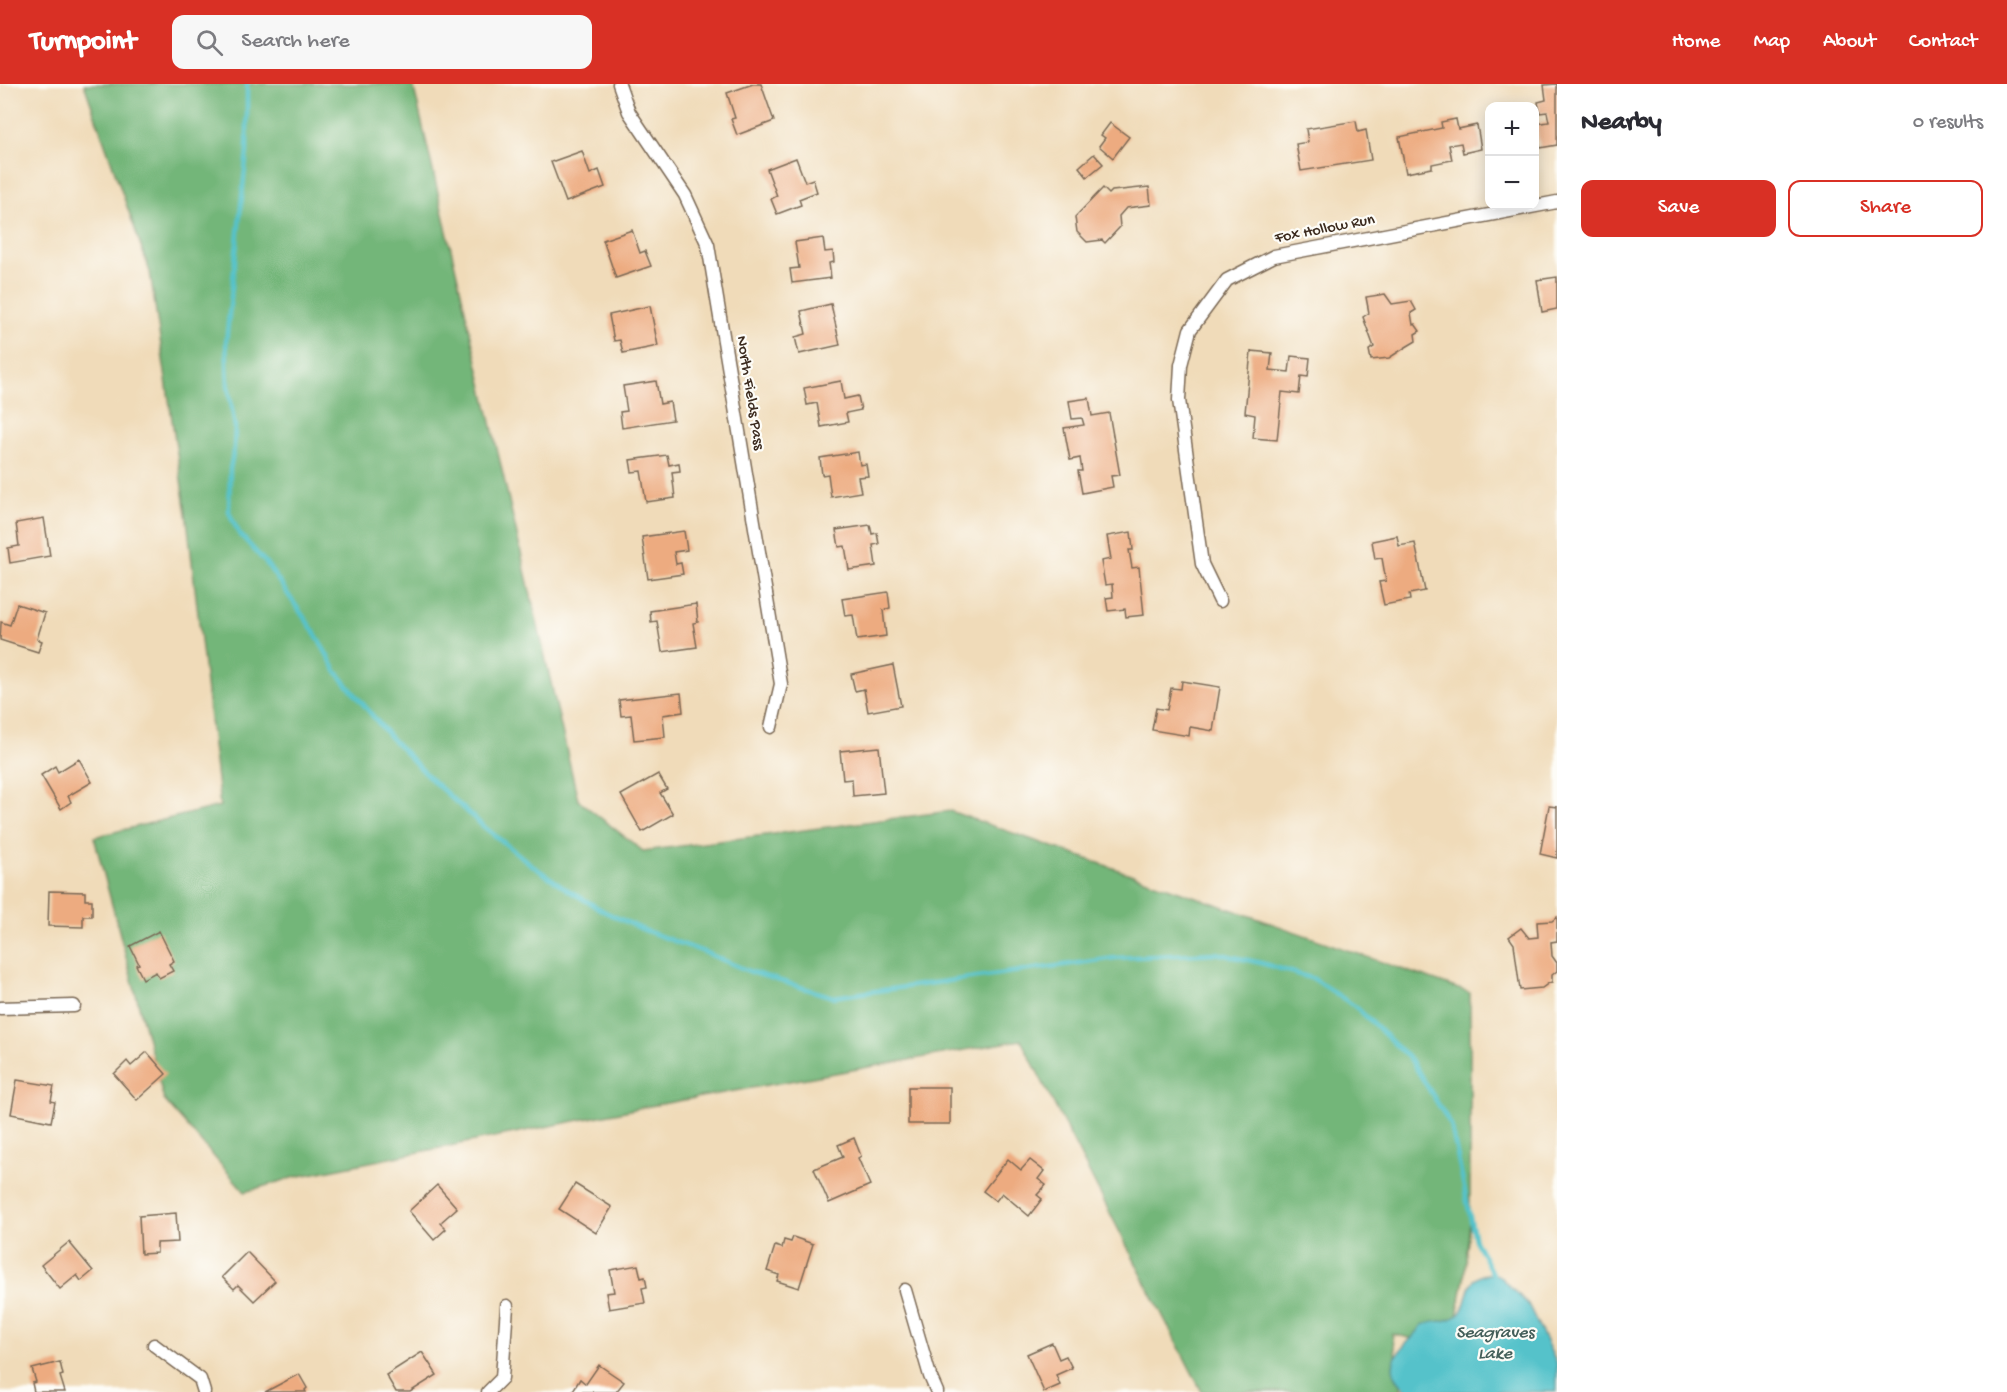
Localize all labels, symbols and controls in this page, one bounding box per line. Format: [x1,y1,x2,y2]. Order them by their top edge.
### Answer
search box [172,15,592,69]
text: Turnpoint [30,26,136,59]
icon: search [193,26,226,59]
text: Search here [241,29,350,55]
text: Home [1672,30,1720,55]
text: Map [1753,30,1790,55]
text: About [1823,30,1876,55]
text: Contact [1909,30,1977,55]
map controls [1485,102,1539,210]
button: + [1485,102,1539,156]
text: Nearby [1581,108,1662,139]
text: 0 results [1913,112,1983,135]
button: − [1485,156,1539,210]
button: Save [1581,180,1776,237]
button: Share [1788,180,1983,237]
street label: Fox Hollow Run [1273,211,1377,249]
street label: North Fields Pass [731,335,768,453]
water label: Seagraves Lake [1456,1323,1536,1365]

